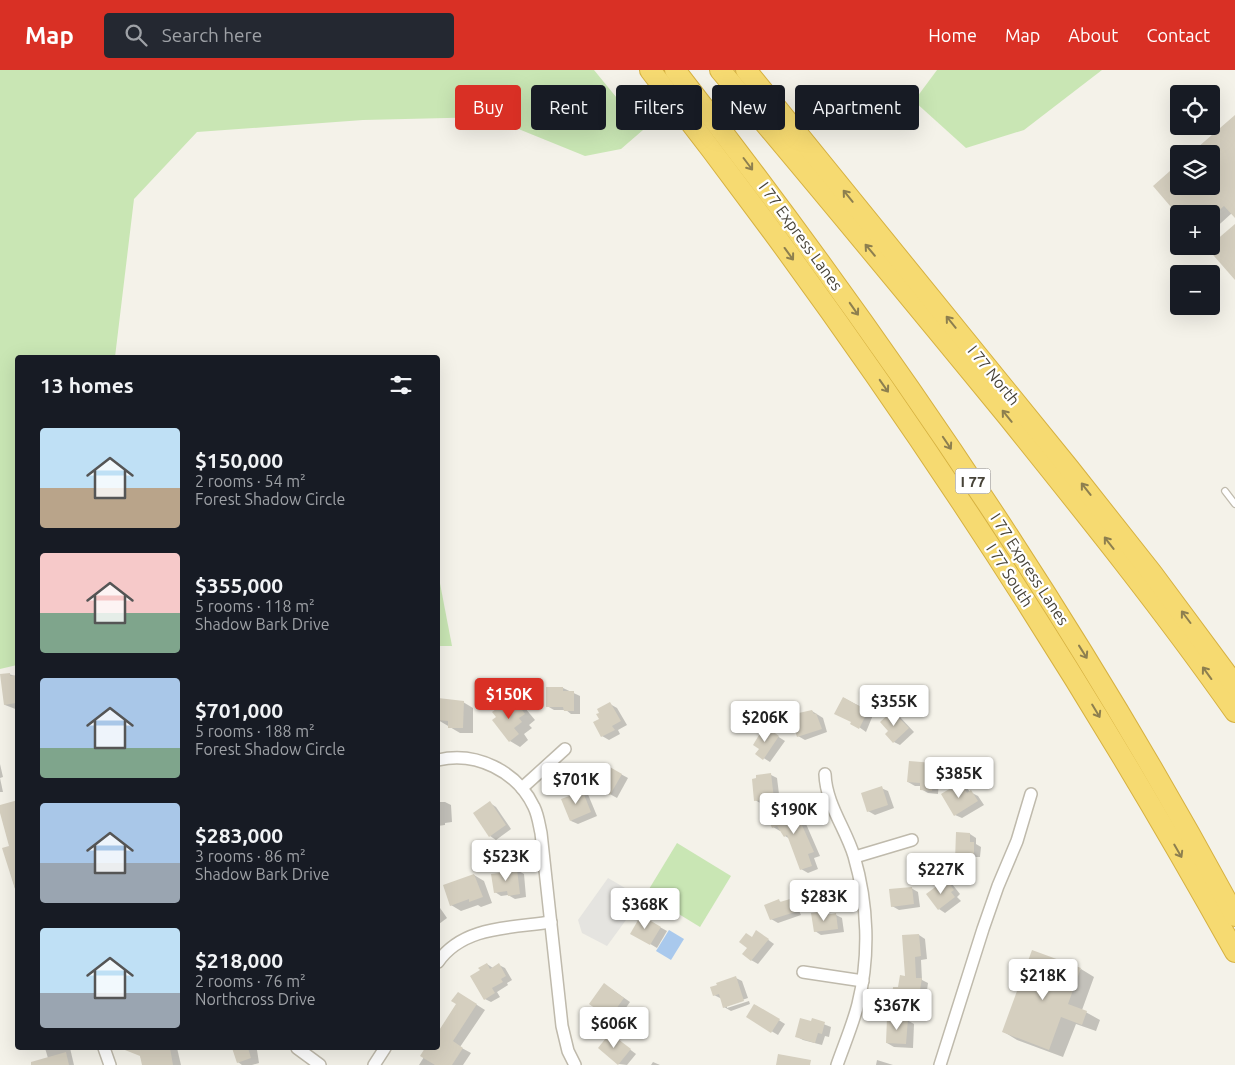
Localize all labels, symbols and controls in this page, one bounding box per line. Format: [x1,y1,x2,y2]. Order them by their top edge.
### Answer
search box [104,13,454,58]
icon: search [122,21,150,49]
text: Map [25,22,74,49]
text: Search here [162,24,262,46]
text: Home [928,25,977,45]
text: Map [1005,25,1040,45]
text: About [1068,25,1118,45]
text: Contact [1146,25,1210,45]
chip: Buy [455,85,521,130]
chip: Rent [531,85,606,130]
chip: Filters [616,85,702,130]
chip: New [712,85,785,130]
chip: Apartment [795,85,919,130]
map controls [1170,85,1220,315]
button: locate [1170,85,1220,135]
button: layers [1170,145,1220,195]
one-way arrow [743,157,753,171]
street label: I 77 Express Lanes [756,178,846,294]
one-way arrow [843,189,854,202]
button: + [1170,205,1220,255]
one-way arrow [865,244,876,257]
one-way arrow [784,247,794,261]
button: − [1170,265,1220,315]
one-way arrow [849,302,860,315]
one-way arrow [945,316,956,329]
street label: I 77 North [964,341,1024,409]
icon: filters [387,371,415,399]
text: 13 homes [40,373,134,397]
one-way arrow [879,379,889,393]
one-way arrow [1002,410,1013,423]
one-way arrow [942,435,952,449]
icon: home [80,448,140,508]
text: $150,000 [195,448,283,472]
road number: I 77 [956,468,990,494]
text: 2 rooms · 54 m² [195,472,306,490]
one-way arrow [1081,483,1092,496]
text: Forest Shadow Circle [195,490,345,508]
street label: I 77 Express Lanes [987,510,1073,628]
one-way arrow [1104,536,1114,550]
street label: I 77 South [983,540,1037,610]
icon: home [80,573,140,633]
text: $355,000 [195,573,283,597]
text: 5 rooms · 118 m² [195,597,315,615]
one-way arrow [1180,611,1191,624]
text: Shadow Bark Drive [195,615,330,633]
one-way arrow [1079,645,1089,659]
one-way arrow [1201,667,1212,680]
pin: $150K [474,678,544,720]
pin: $355K [859,684,929,727]
text: $150K [486,685,532,703]
text: $355K [871,692,917,710]
icon: home [80,698,140,758]
text: $701,000 [195,698,283,722]
pin: $206K [730,700,800,743]
one-way arrow [1091,704,1101,718]
text: $206K [742,708,788,726]
text: 5 rooms · 188 m² [195,722,315,740]
text: Forest Shadow Circle [195,740,345,758]
pin: $385K [924,756,994,799]
pin: $701K [541,762,611,805]
text: $385K [936,764,982,782]
text: $701K [553,770,599,788]
pin: $190K [759,792,829,835]
text: $190K [771,800,817,818]
icon: home [80,823,140,883]
text: $283,000 [195,823,283,847]
pin: $523K [471,840,541,882]
one-way arrow [1174,844,1184,858]
text: 3 rooms · 86 m² [195,847,306,865]
text: $523K [483,847,529,865]
pin: $227K [906,852,976,895]
text: $227K [918,860,964,878]
text: Shadow Bark Drive [195,865,330,883]
pin: $283K [789,880,859,922]
text: $283K [801,887,847,905]
pin: $368K [610,888,680,930]
text: $368K [622,895,668,913]
icon: home [80,948,140,1008]
text: $218,000 [195,948,283,972]
pin: $218K [1008,958,1078,1001]
text: $218K [1020,966,1066,984]
text: 2 rooms · 76 m² [195,972,306,990]
pin: $367K [862,988,932,1031]
text: Northcross Drive [195,990,316,1008]
text: $367K [874,996,920,1014]
pin: $606K [579,1006,649,1049]
text: $606K [591,1014,637,1032]

